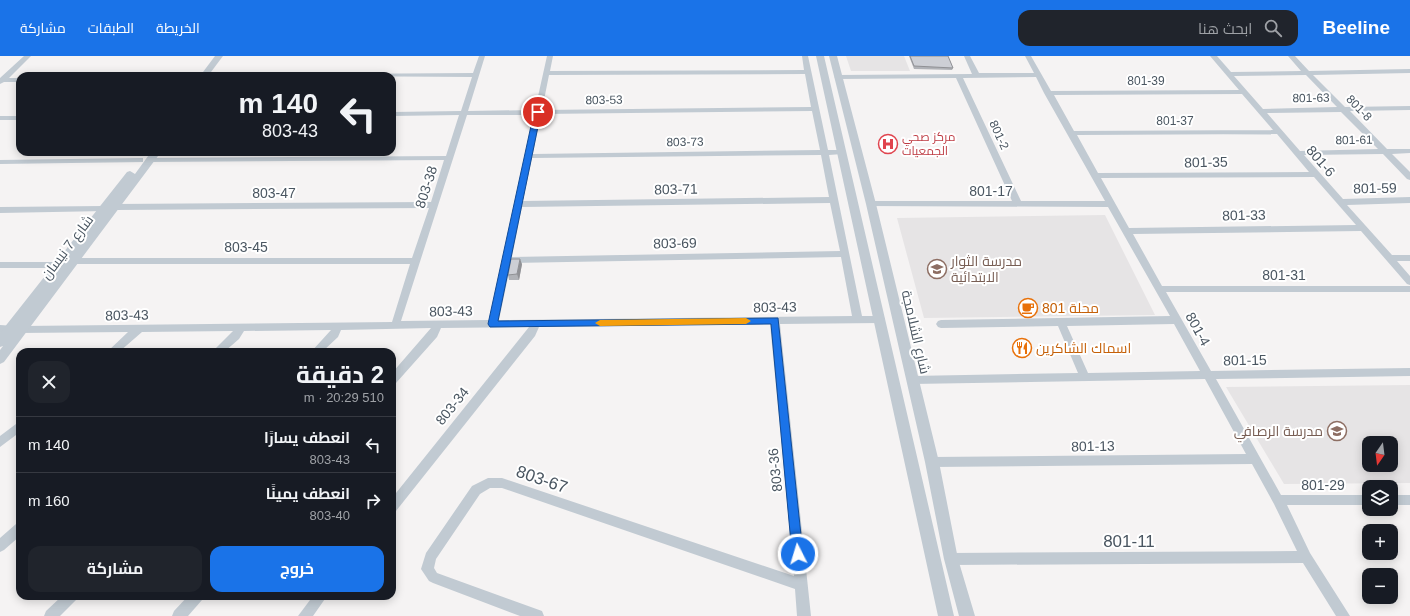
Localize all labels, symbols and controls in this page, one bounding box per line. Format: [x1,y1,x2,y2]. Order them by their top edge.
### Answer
search box [1018,10,1298,46]
icon: search [1262,17,1284,39]
text: Beeline [1322,17,1390,38]
text: مشاركة [20,20,66,36]
text: الطبقات [88,20,134,36]
text: الخريطة [156,20,200,36]
text: ابحث هنا [1198,20,1252,37]
street label: 801-39 [1127,74,1165,88]
text: 140 m [239,88,318,119]
icon: left [332,88,384,140]
street label: 801-63 [1292,91,1330,105]
street label: 801-8 [1343,92,1375,124]
street label: 803-53 [585,93,623,107]
pin [521,95,555,129]
icon: arrive [527,101,549,123]
street label: 801-37 [1156,114,1194,128]
street label: 801-2 [986,118,1012,152]
text: 803-43 [262,121,318,141]
place label: مركز صحي الجمعيات [902,130,955,158]
hospital icon: مركز صحي الجمعيات [877,133,899,155]
street label: 801-61 [1335,133,1373,147]
street label: 803-73 [666,135,704,149]
street label: 801-6 [1303,142,1339,180]
street label: 801-35 [1184,154,1228,170]
street label: 803-38 [412,164,440,210]
street label: 801-59 [1353,180,1397,196]
street label: 803-71 [654,181,698,197]
street label: 801-17 [969,183,1013,199]
street label: 803-47 [252,185,296,201]
street label: 801-33 [1222,207,1266,223]
street label: شارع 7 نيسان [38,212,97,283]
street label: 803-69 [653,235,697,251]
street label: 803-45 [224,239,268,255]
place label: مدرسة الثوار الابتدائية [950,253,1022,285]
school or university icon: مدرسة الثوار الابتدائية [926,258,948,280]
street label: 801-31 [1262,267,1306,283]
street label: شارع الشلامجة [898,289,933,376]
cafe icon: محلة 801 [1017,297,1039,319]
street label: 803-43 [753,299,797,315]
place label: محلة 801 [1042,300,1099,316]
street label: 803-43 [429,303,473,319]
street label: 803-43 [105,307,149,323]
street label: 801-4 [1182,309,1214,349]
restaurant icon: اسماك الشاكرين [1011,337,1033,359]
place label: اسماك الشاكرين [1036,340,1131,356]
street label: 801-15 [1223,352,1267,368]
button: close [28,361,70,403]
text: 2 دقيقة [296,361,384,388]
street label: 803-34 [432,384,472,428]
text: 510 m · 20:29 [304,390,384,405]
school or university icon: مدرسة الرصافي [1326,420,1348,442]
place label: مدرسة الرصافي [1234,423,1323,443]
text: انعطف يسارًا [264,429,350,446]
icon: left [362,434,384,456]
text: 140 m [28,436,70,453]
north arrow [1362,436,1398,472]
map controls [1362,436,1398,604]
street label: 801-13 [1071,438,1115,454]
street label: 803-36 [765,447,785,493]
text: 803-43 [310,452,350,467]
street label: 803-67 [514,462,570,497]
street label: 801-29 [1301,477,1345,493]
button: layers [1362,480,1398,516]
text: انعطف يمينًا [266,485,350,502]
icon: right [362,490,384,512]
text: 160 m [28,492,70,509]
text: 803-40 [310,508,350,523]
button: + [1362,524,1398,560]
street label: 801-11 [1103,532,1155,551]
position arrow [777,533,819,575]
button: مشاركة [28,546,202,592]
button: خروج [210,546,384,592]
button: − [1362,568,1398,604]

